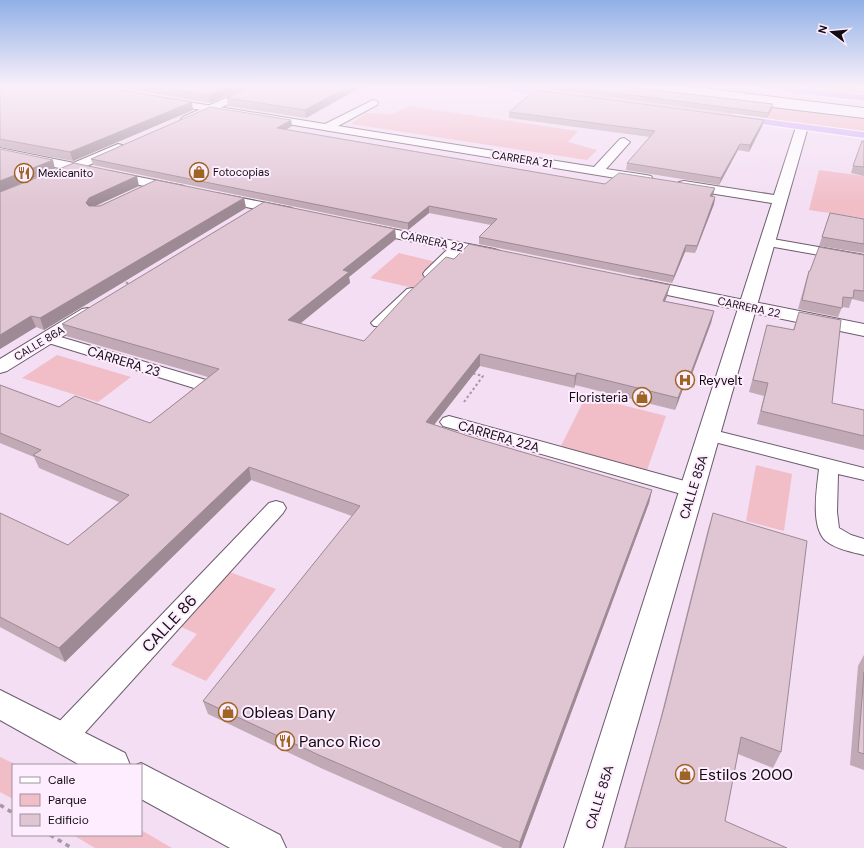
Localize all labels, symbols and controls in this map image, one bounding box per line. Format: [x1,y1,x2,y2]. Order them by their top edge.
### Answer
north arrow [812,12,852,52]
text: N [815,23,830,35]
street label: CARRERA 21 [491,147,553,171]
shop icon: Fotocopias [188,161,210,183]
restaurant icon: Mexicanito [13,162,35,184]
place label: Fotocopias [213,165,270,179]
place label: Mexicanito [38,166,93,180]
street label: CARRERA 22 [399,228,465,254]
street label: CARRERA 22 [716,294,782,320]
street label: CALLE 86A [11,323,67,363]
street label: CARRERA 23 [85,342,162,381]
hospital icon: Reyvelt [674,369,696,391]
place label: Reyvelt [699,372,743,389]
shop icon: Floristeria [631,386,653,408]
place label: Floristeria [569,389,628,406]
street label: CARRERA 22A [456,417,542,456]
street label: CALLE 85A [676,453,711,521]
street label: CALLE 86 [137,590,202,657]
shop icon: Obleas Dany [217,701,239,723]
place label: Obleas Dany [242,702,336,723]
restaurant icon: Panco Rico [274,730,296,752]
place label: Panco Rico [299,731,381,752]
street label: CALLE 85A [582,763,617,831]
shop icon: Estilos 2000 [674,763,696,785]
legend [12,764,142,836]
place label: Estilos 2000 [699,764,793,785]
text: Calle [48,772,75,788]
text: Parque [48,792,87,808]
text: Edificio [48,812,89,828]

